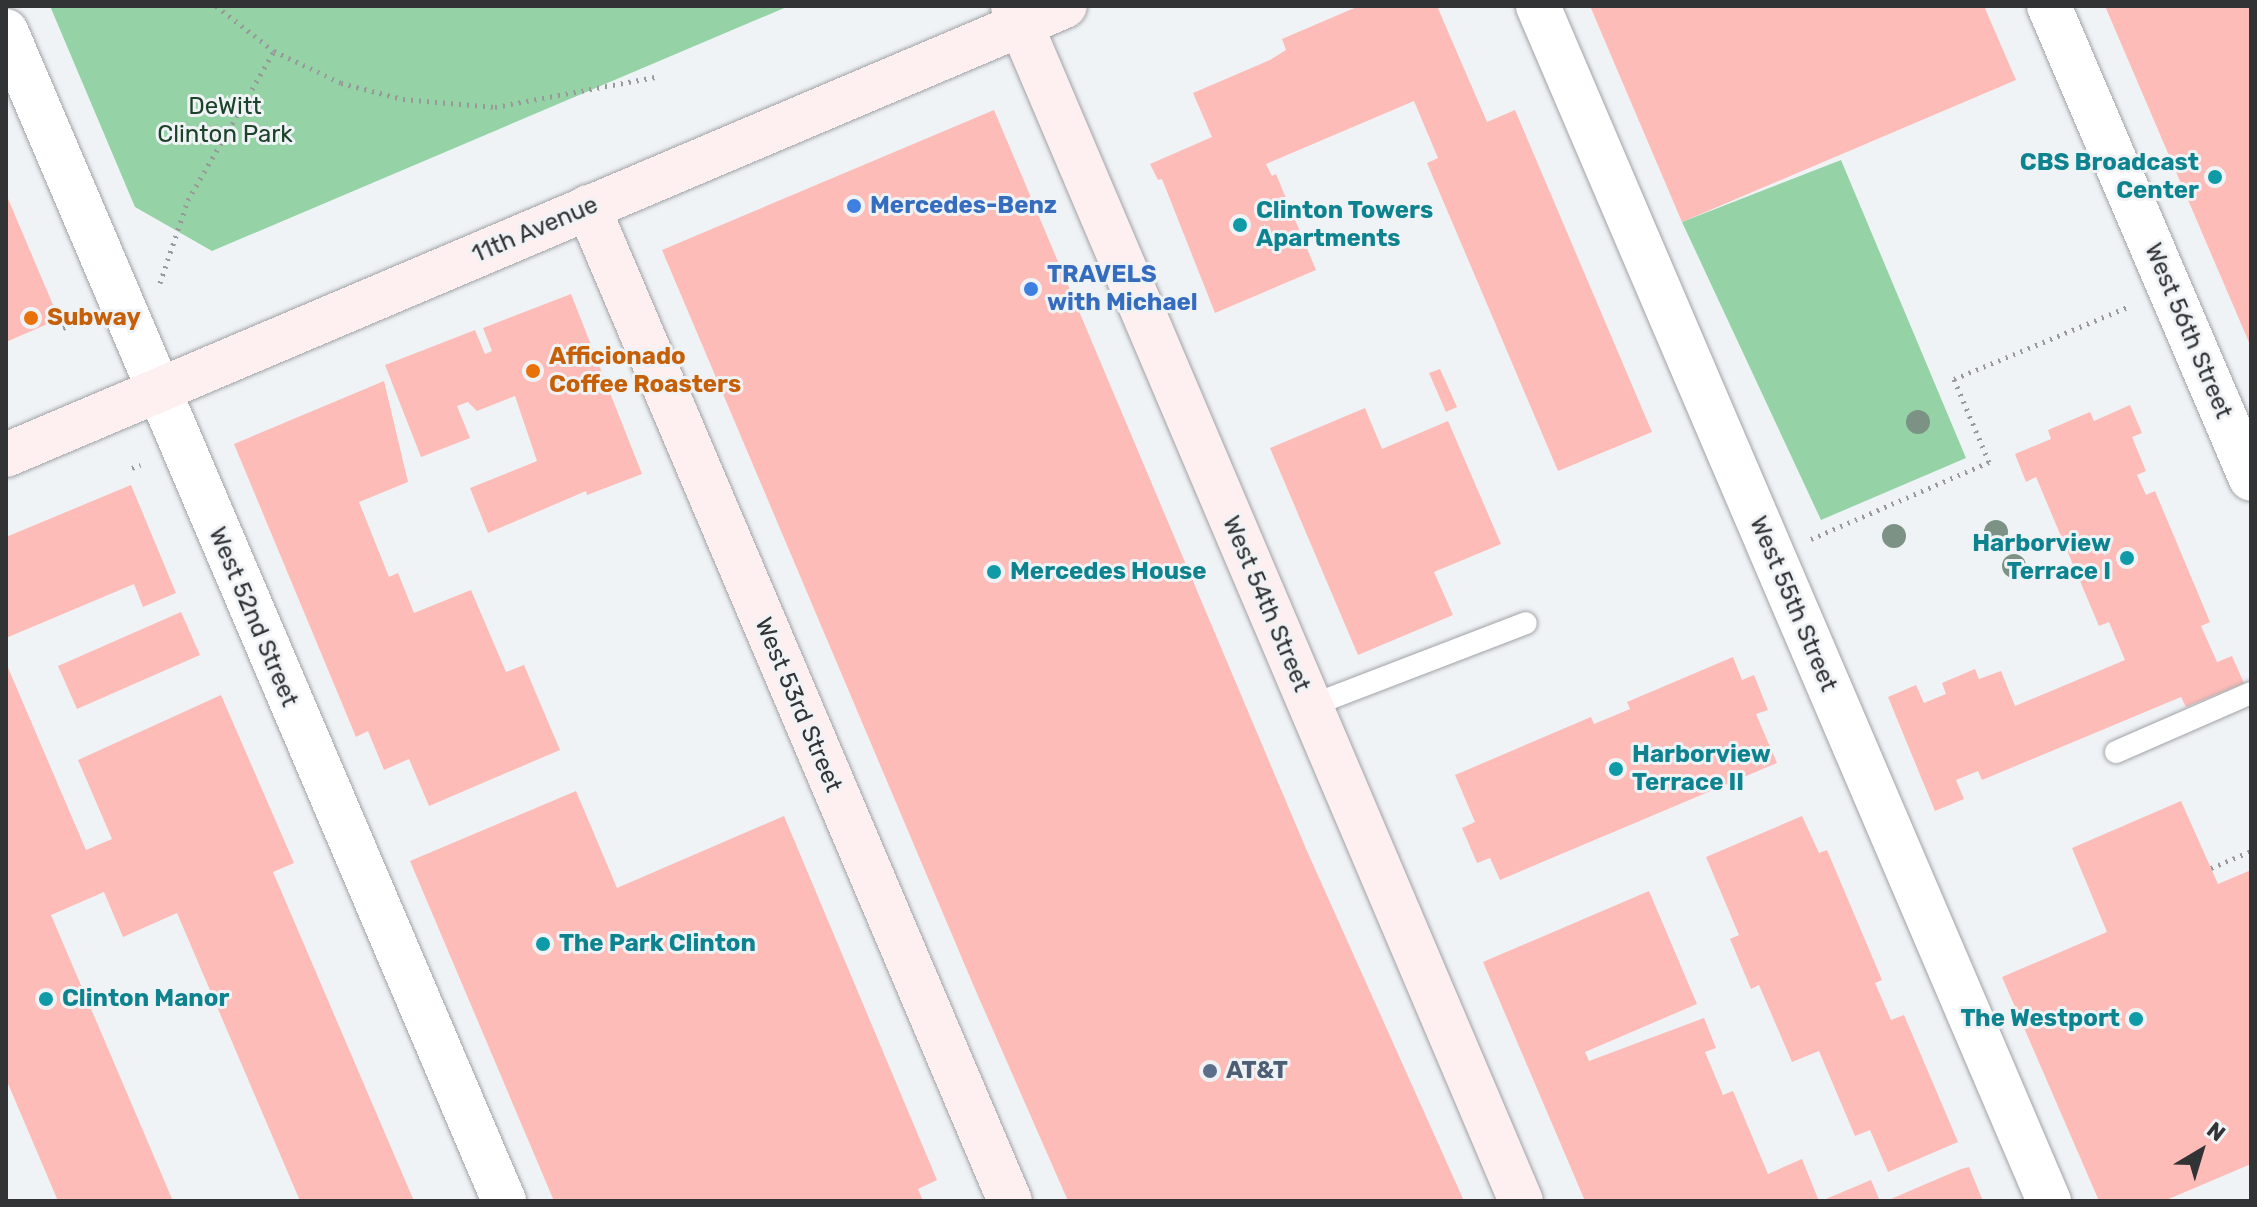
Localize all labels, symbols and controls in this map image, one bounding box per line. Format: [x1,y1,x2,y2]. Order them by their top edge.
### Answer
park label: DeWitt Clinton Park [157,93,293,149]
place label: CBS Broadcast Center [2020,149,2199,205]
marker: CBS Broadcast Center [2206,168,2224,186]
street label: 11th Avenue [467,190,603,270]
place label: Mercedes-Benz [870,192,1057,220]
marker: Mercedes-Benz [845,197,863,215]
place label: Clinton Towers Apartments [1256,197,1434,253]
marker: Clinton Towers Apartments [1231,216,1249,234]
street label: West 56th Street [2138,239,2238,423]
place label: TRAVELS with Michael [1047,261,1198,317]
marker: TRAVELS with Michael [1022,280,1040,298]
place label: Subway [47,304,141,332]
marker: Subway [22,309,40,327]
place label: Afficionado Coffee Roasters [549,343,741,399]
marker: Afficionado Coffee Roasters [524,362,542,380]
street label: West 54th Street [1216,512,1316,696]
street label: West 55th Street [1743,512,1843,696]
street label: West 52nd Street [202,523,304,711]
place label: Harborview Terrace I [1972,530,2111,586]
marker: Harborview Terrace I [2118,549,2136,567]
place label: Mercedes House [1010,558,1207,586]
marker: Mercedes House [985,563,1003,581]
street label: West 53rd Street [748,613,848,797]
place label: Harborview Terrace II [1632,741,1771,797]
marker: Harborview Terrace II [1607,760,1625,778]
place label: The Park Clinton [559,930,756,958]
marker: The Park Clinton [534,935,552,953]
place label: Clinton Manor [62,985,229,1013]
marker: Clinton Manor [37,990,55,1008]
place label: The Westport [1960,1005,2120,1033]
marker: The Westport [2127,1010,2145,1028]
place label: AT&T [1226,1057,1288,1085]
marker: AT&T [1201,1062,1219,1080]
north arrow [2161,1111,2241,1191]
text: N [2202,1116,2231,1147]

